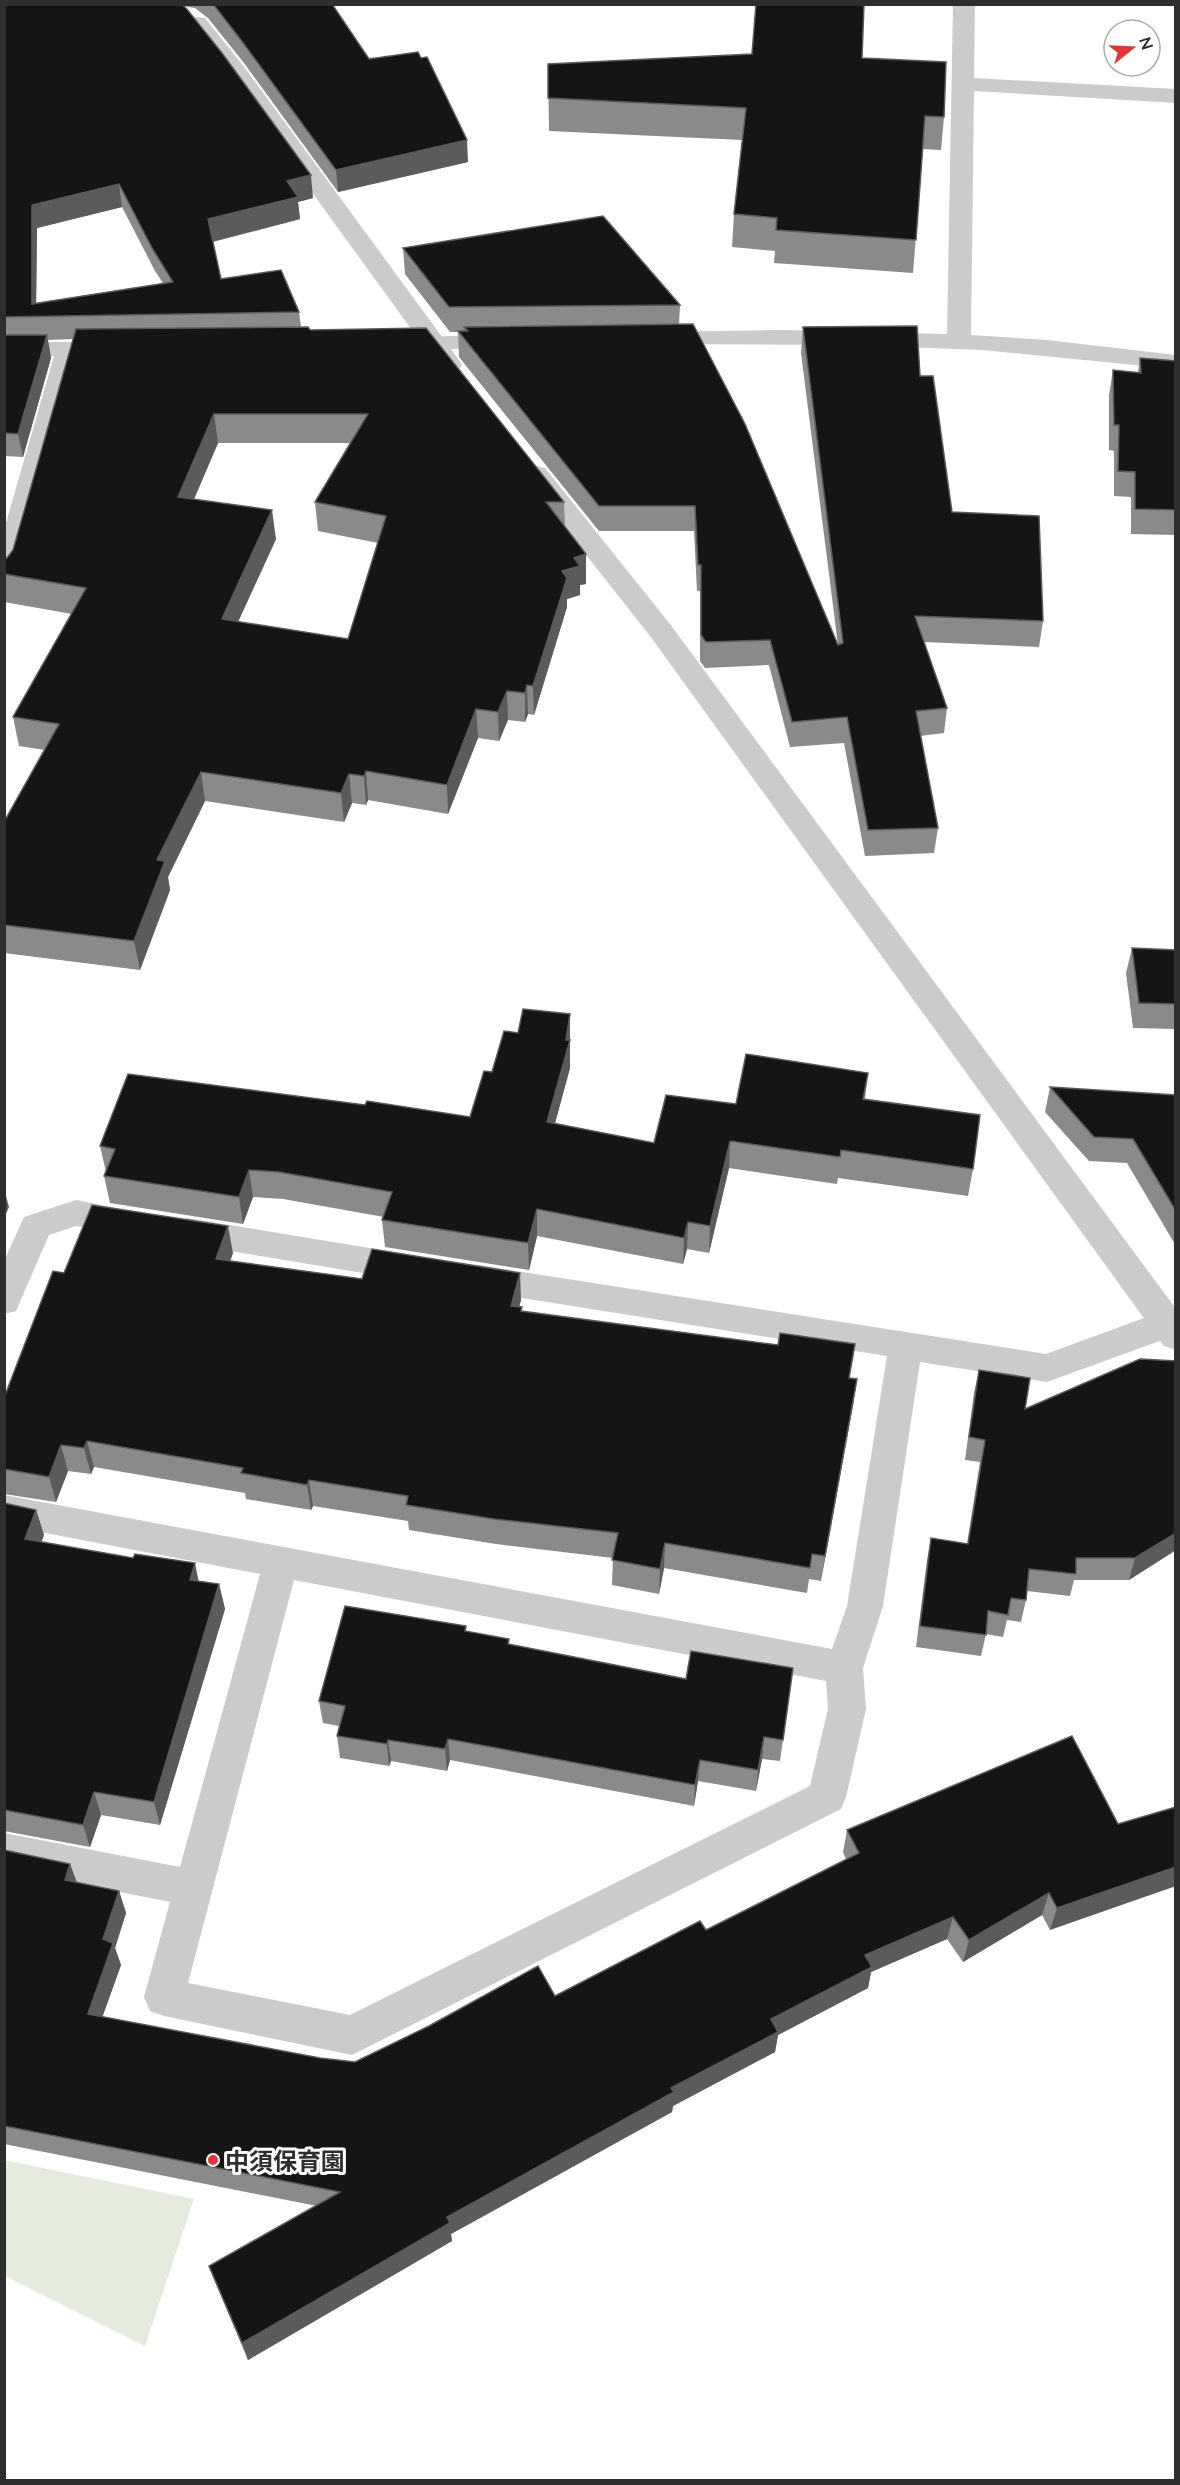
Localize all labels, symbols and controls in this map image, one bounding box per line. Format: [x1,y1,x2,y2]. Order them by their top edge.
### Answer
north arrow [1102,18,1162,78]
text: N [1136,34,1158,52]
place label: 中須保育園 [225,2146,345,2175]
marker: 中須保育園 [206,2153,220,2167]

